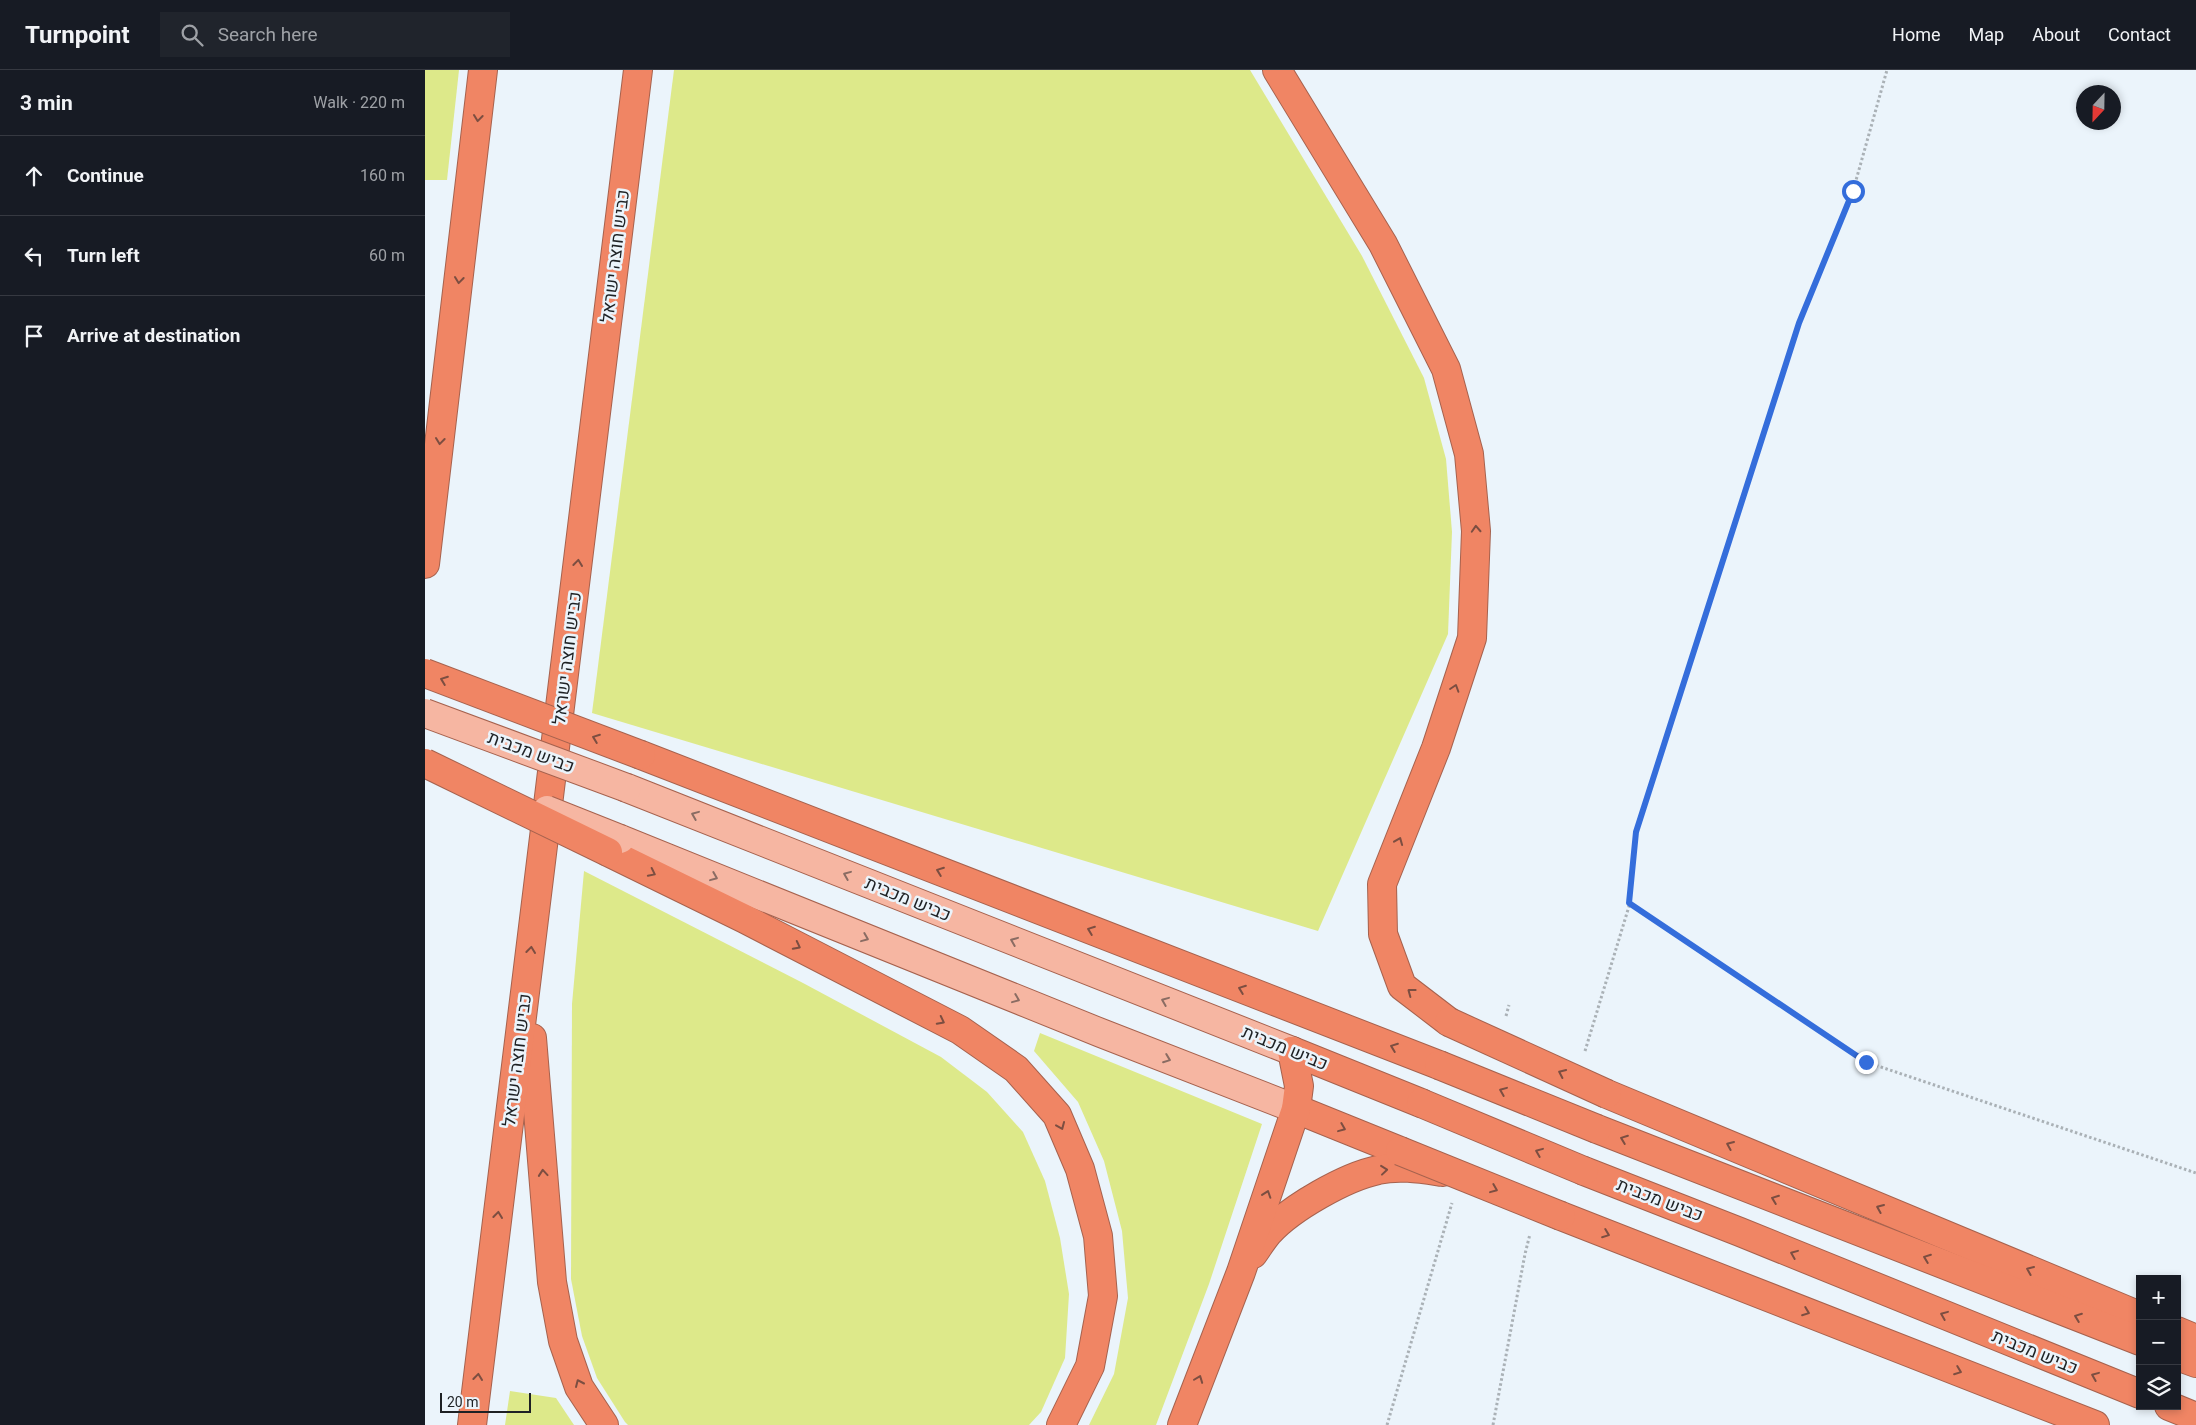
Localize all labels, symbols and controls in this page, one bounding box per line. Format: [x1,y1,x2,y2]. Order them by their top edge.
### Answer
search box [160,12,510,57]
text: Turnpoint [25,21,130,49]
icon: search [178,21,206,49]
text: Search here [218,23,318,46]
text: Home [1892,24,1941,45]
text: Map [1969,24,2004,45]
text: About [2032,24,2080,45]
text: Contact [2108,24,2171,45]
north arrow [2076,85,2121,130]
text: 3 min [20,91,73,115]
text: Walk · 220 m [313,93,405,112]
one-way arrow [473,115,484,123]
icon: ahead [20,162,48,190]
text: Continue [67,164,144,187]
text: 160 m [360,166,405,185]
route start [1842,180,1865,203]
street label: כביש חוצה ישראל [596,188,633,324]
icon: left [20,242,48,270]
text: Turn left [67,244,140,267]
text: 60 m [369,246,405,265]
one-way arrow [454,276,465,284]
icon: arrive [20,322,48,350]
text: Arrive at destination [67,324,240,347]
one-way arrow [435,438,446,446]
one-way arrow [1470,524,1481,532]
one-way arrow [572,558,583,566]
street label: כביש חוצה ישראל [548,590,585,726]
one-way arrow [440,676,449,686]
one-way arrow [1450,685,1460,693]
street label: כביש מכבית [485,726,577,777]
one-way arrow [592,734,601,744]
one-way arrow [692,811,700,821]
one-way arrow [1393,837,1403,846]
one-way arrow [646,867,655,877]
one-way arrow [936,867,944,877]
one-way arrow [709,871,718,881]
one-way arrow [843,871,851,881]
street label: כביש מכבית [862,872,954,925]
one-way arrow [1087,926,1096,936]
one-way arrow [860,932,869,942]
one-way arrow [1010,937,1019,947]
one-way arrow [792,940,801,950]
one-way arrow [525,946,536,954]
one-way arrow [1239,984,1247,994]
one-way arrow [1408,990,1417,998]
street label: כביש חוצה ישראל [498,992,535,1128]
one-way arrow [1011,993,1020,1003]
one-way arrow [1161,996,1170,1007]
one-way arrow [936,1015,945,1025]
street label: כביש מכבית [1239,1021,1331,1074]
one-way arrow [1390,1043,1399,1054]
route end [1855,1051,1878,1074]
one-way arrow [1162,1053,1171,1063]
one-way arrow [1558,1069,1567,1080]
one-way arrow [1499,1086,1508,1097]
one-way arrow [1055,1121,1066,1130]
one-way arrow [1337,1122,1345,1132]
one-way arrow [1620,1135,1629,1146]
one-way arrow [1726,1141,1735,1151]
one-way arrow [1535,1148,1544,1159]
one-way arrow [1381,1164,1389,1175]
one-way arrow [538,1168,549,1176]
street label: כביש מכבית [1614,1173,1706,1226]
one-way arrow [1489,1183,1498,1193]
one-way arrow [1261,1190,1271,1199]
one-way arrow [1772,1194,1780,1204]
one-way arrow [1876,1203,1885,1214]
one-way arrow [492,1211,503,1219]
one-way arrow [1601,1227,1610,1238]
one-way arrow [1790,1249,1798,1259]
one-way arrow [1923,1254,1932,1264]
one-way arrow [2026,1266,2035,1276]
map controls [2136,1275,2181,1410]
button: + [2136,1275,2181,1320]
one-way arrow [1801,1306,1810,1316]
one-way arrow [1940,1310,1949,1321]
one-way arrow [2074,1313,2083,1323]
button: − [2136,1320,2181,1365]
street label: כביש מכבית [1989,1325,2081,1378]
one-way arrow [1953,1365,1961,1375]
button: layers [2136,1365,2181,1410]
one-way arrow [472,1372,483,1380]
one-way arrow [2091,1372,2099,1382]
one-way arrow [1193,1376,1203,1384]
one-way arrow [574,1379,585,1388]
scale bar [440,1390,531,1413]
text: 20 m [447,1394,479,1410]

